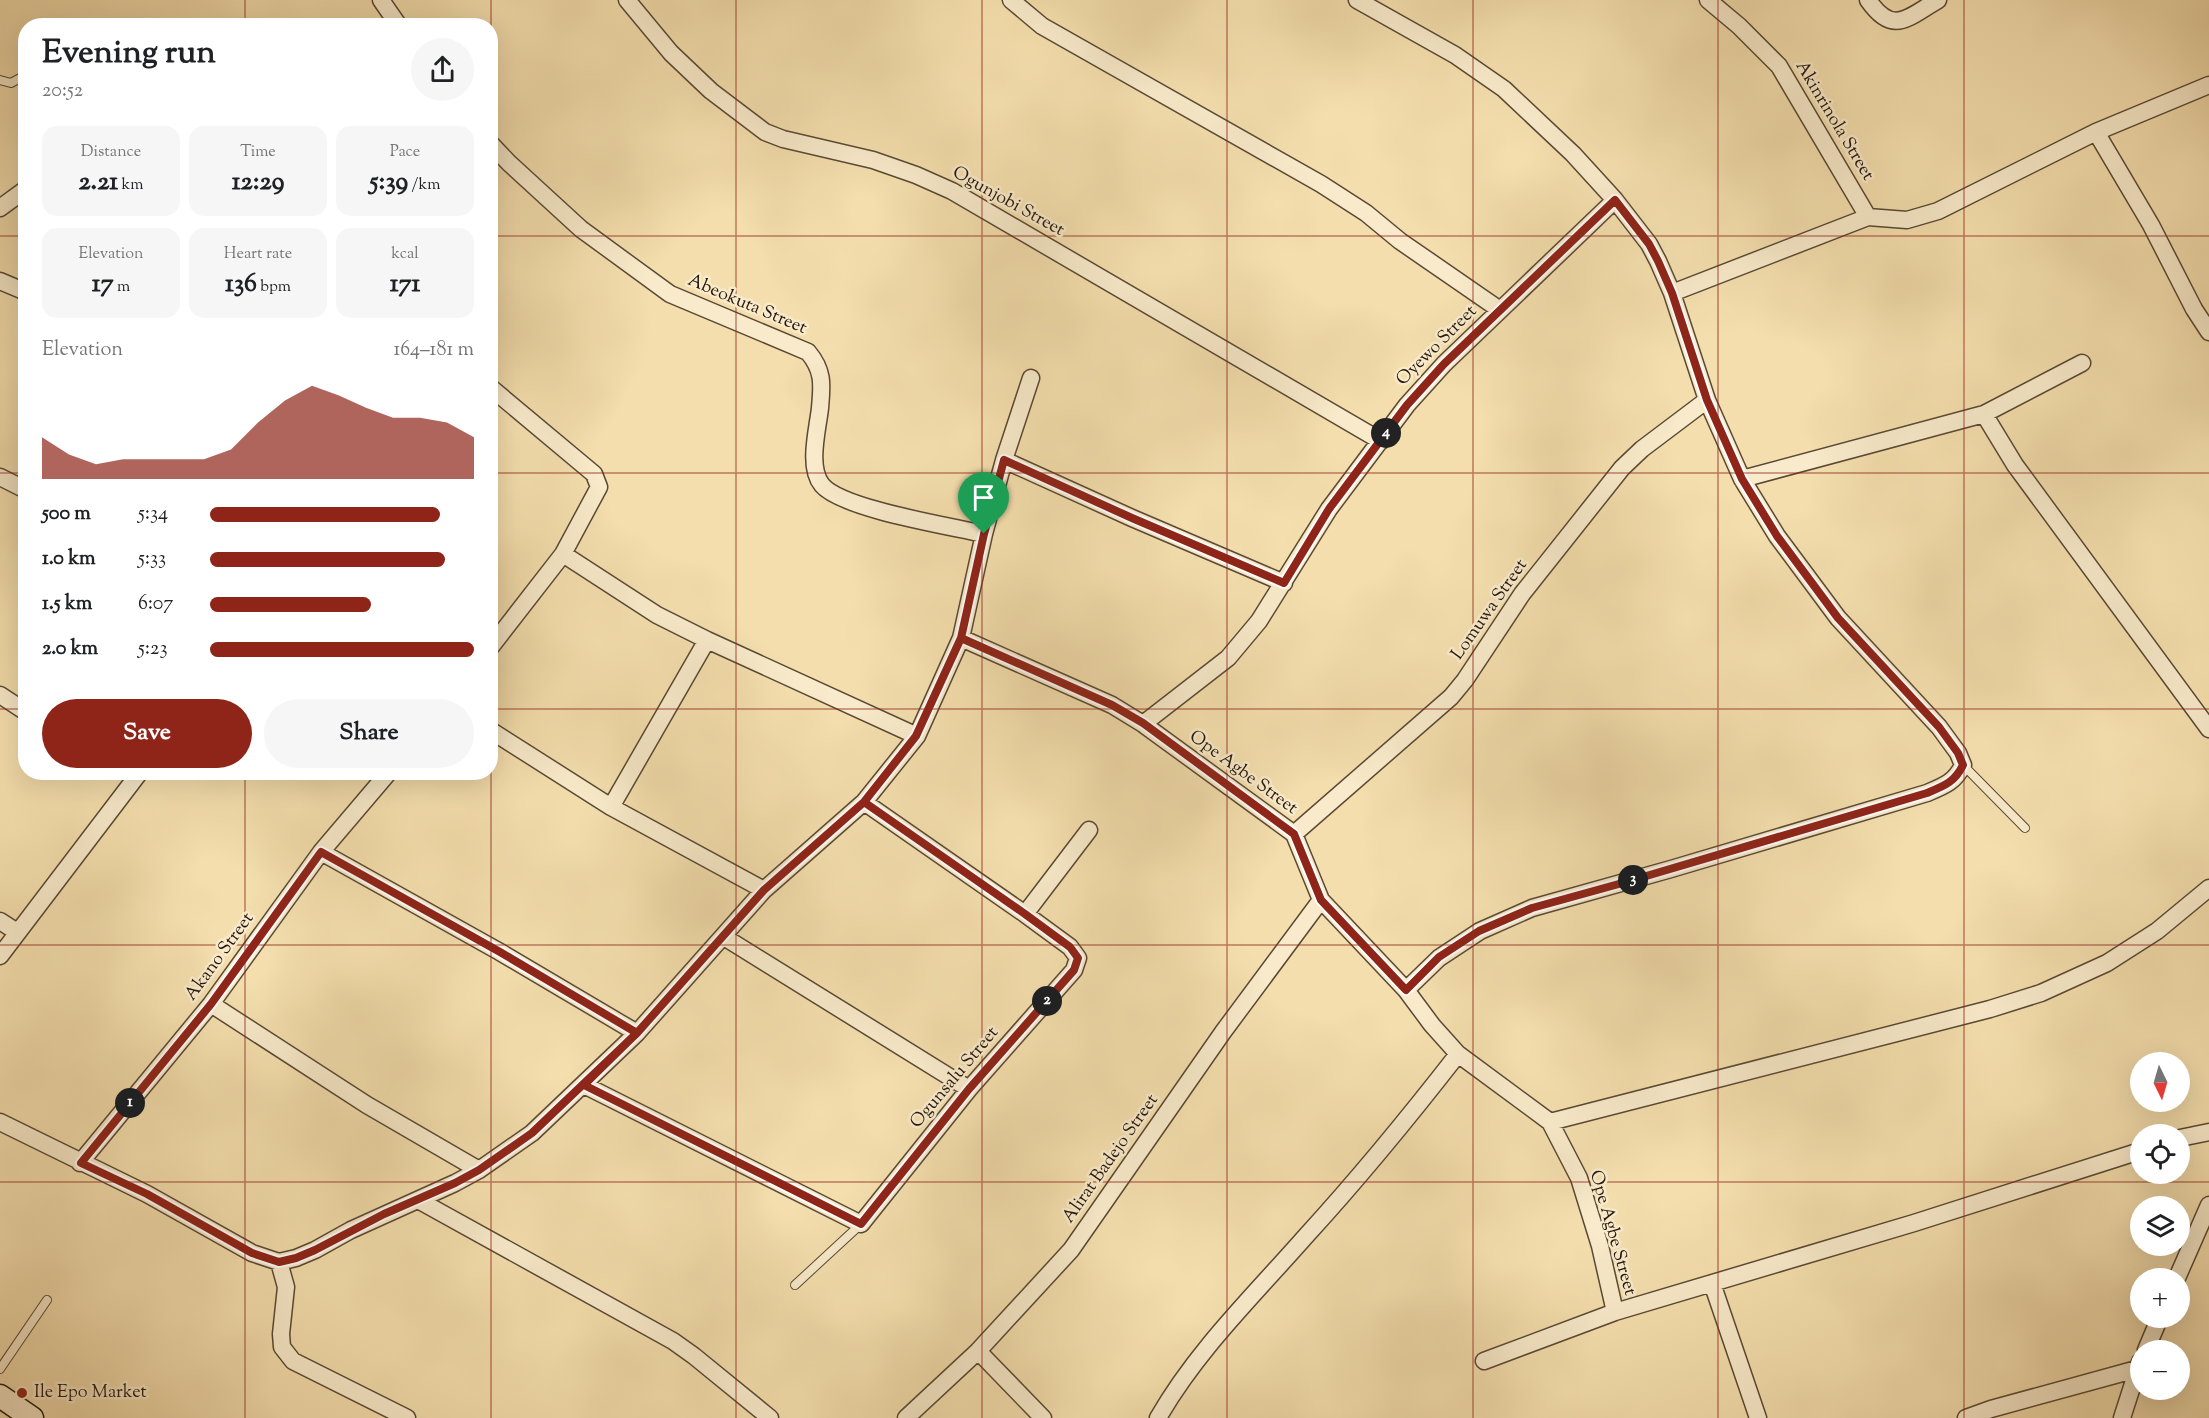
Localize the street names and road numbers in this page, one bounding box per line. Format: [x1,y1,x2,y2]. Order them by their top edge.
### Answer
street label: Akinrinola Street [1788,56,1880,186]
street label: Ogunjobi Street [947,160,1069,244]
street label: Abeokuta Street [683,268,811,342]
street label: Oyewo Street [1391,300,1483,392]
street label: Lomuwa Street [1446,554,1534,666]
street label: Ope Agbe Street [1183,725,1303,821]
street label: Akano Street [179,908,261,1006]
street label: Ogunsalu Street [905,1021,1005,1135]
street label: Alirat Badejo Street [1057,1089,1165,1229]
street label: Ope Agbe Street [1582,1167,1642,1299]

